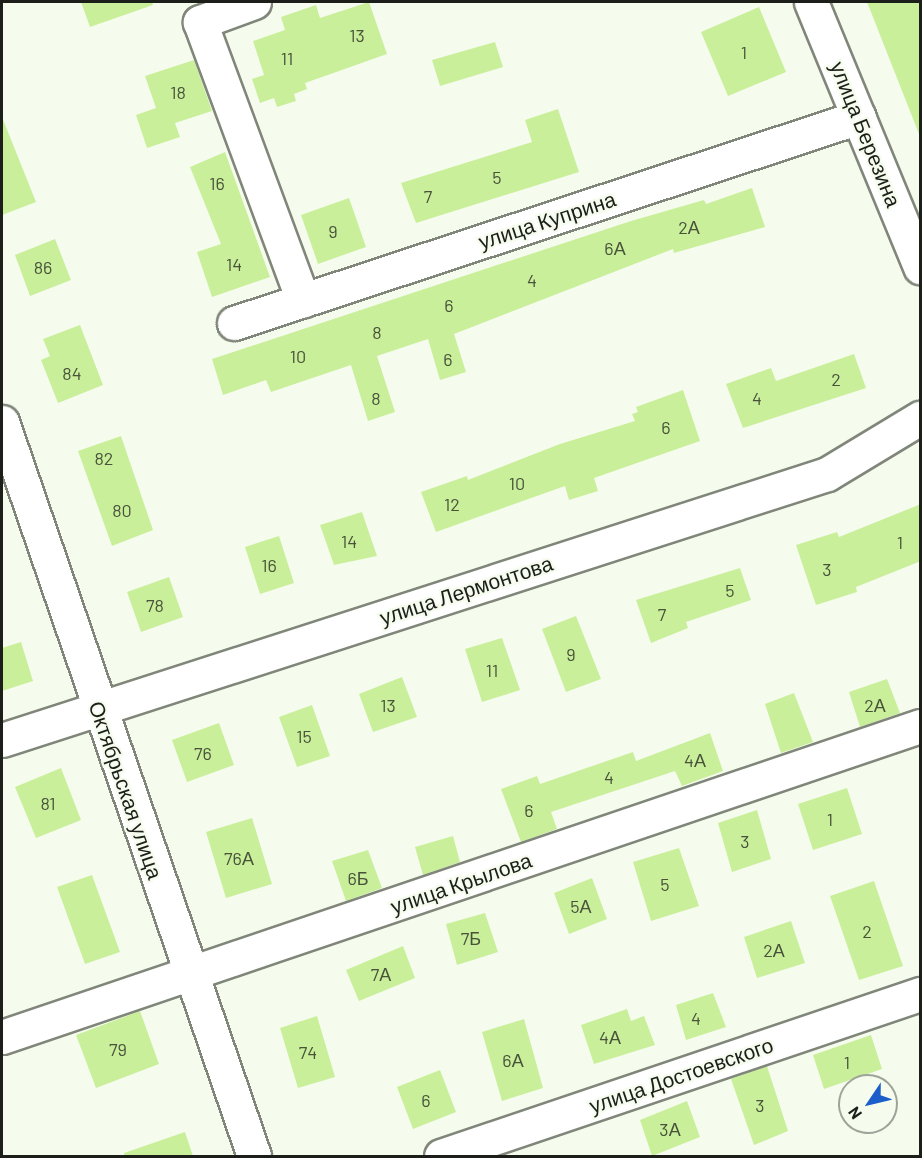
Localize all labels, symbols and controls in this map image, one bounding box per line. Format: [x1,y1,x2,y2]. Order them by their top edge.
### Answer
house number: 13 [349,24,365,46]
house number: 1 [741,41,747,63]
house number: 11 [281,47,293,69]
street label: улица Березина [825,57,907,211]
house number: 18 [170,81,186,103]
house number: 5 [492,166,502,188]
house number: 16 [209,172,225,194]
house number: 7 [424,185,432,207]
street label: улица Куприна [475,186,619,254]
house number: 2А [678,216,700,238]
house number: 9 [328,220,338,242]
house number: 6А [604,237,626,259]
house number: 14 [226,253,242,275]
house number: 86 [34,256,52,278]
house number: 4 [527,269,537,291]
house number: 6 [444,294,454,316]
house number: 8 [372,321,382,343]
house number: 10 [290,345,306,367]
house number: 6 [443,348,453,370]
house number: 84 [62,362,82,384]
house number: 2 [831,368,841,390]
house number: 8 [371,387,381,409]
house number: 4 [752,387,762,409]
house number: 6 [661,416,671,438]
house number: 82 [94,447,114,469]
house number: 10 [509,472,525,494]
house number: 12 [444,493,460,515]
house number: 80 [112,499,132,521]
house number: 14 [341,530,357,552]
house number: 1 [897,531,903,553]
street label: улица Лермонтова [376,550,556,630]
house number: 16 [261,554,277,576]
house number: 3 [822,558,832,580]
house number: 5 [725,579,735,601]
house number: 78 [146,594,164,616]
house number: 7 [658,603,666,625]
house number: 9 [566,643,576,665]
house number: 11 [486,659,498,681]
house number: 13 [380,694,396,716]
house number: 2А [864,694,886,716]
street label: Октябрьская улица [84,698,168,882]
house number: 15 [296,725,312,747]
house number: 76 [194,742,212,764]
house number: 4А [684,749,706,771]
house number: 4 [604,766,614,788]
house number: 81 [40,792,56,814]
house number: 6 [524,799,534,821]
house number: 1 [827,808,833,830]
house number: 3 [740,830,750,852]
house number: 76А [224,847,254,869]
street label: улица Крылова [387,847,535,919]
house number: 6Б [347,867,369,889]
house number: 5 [660,873,670,895]
house number: 5А [570,895,592,917]
house number: 2 [862,920,872,942]
house number: 7Б [461,927,481,949]
house number: 2А [763,939,785,961]
house number: 7А [371,963,391,985]
house number: 4 [691,1007,701,1029]
house number: 4А [599,1026,621,1048]
street label: улица Достоевского [586,1032,776,1118]
house number: 79 [109,1038,127,1060]
house number: 74 [299,1041,317,1063]
house number: 6А [502,1049,524,1071]
house number: 1 [844,1051,850,1073]
north arrow [838,1074,898,1134]
house number: 6 [421,1089,431,1111]
house number: 3 [755,1094,765,1116]
text: N [844,1104,865,1123]
house number: 3А [659,1118,681,1140]

